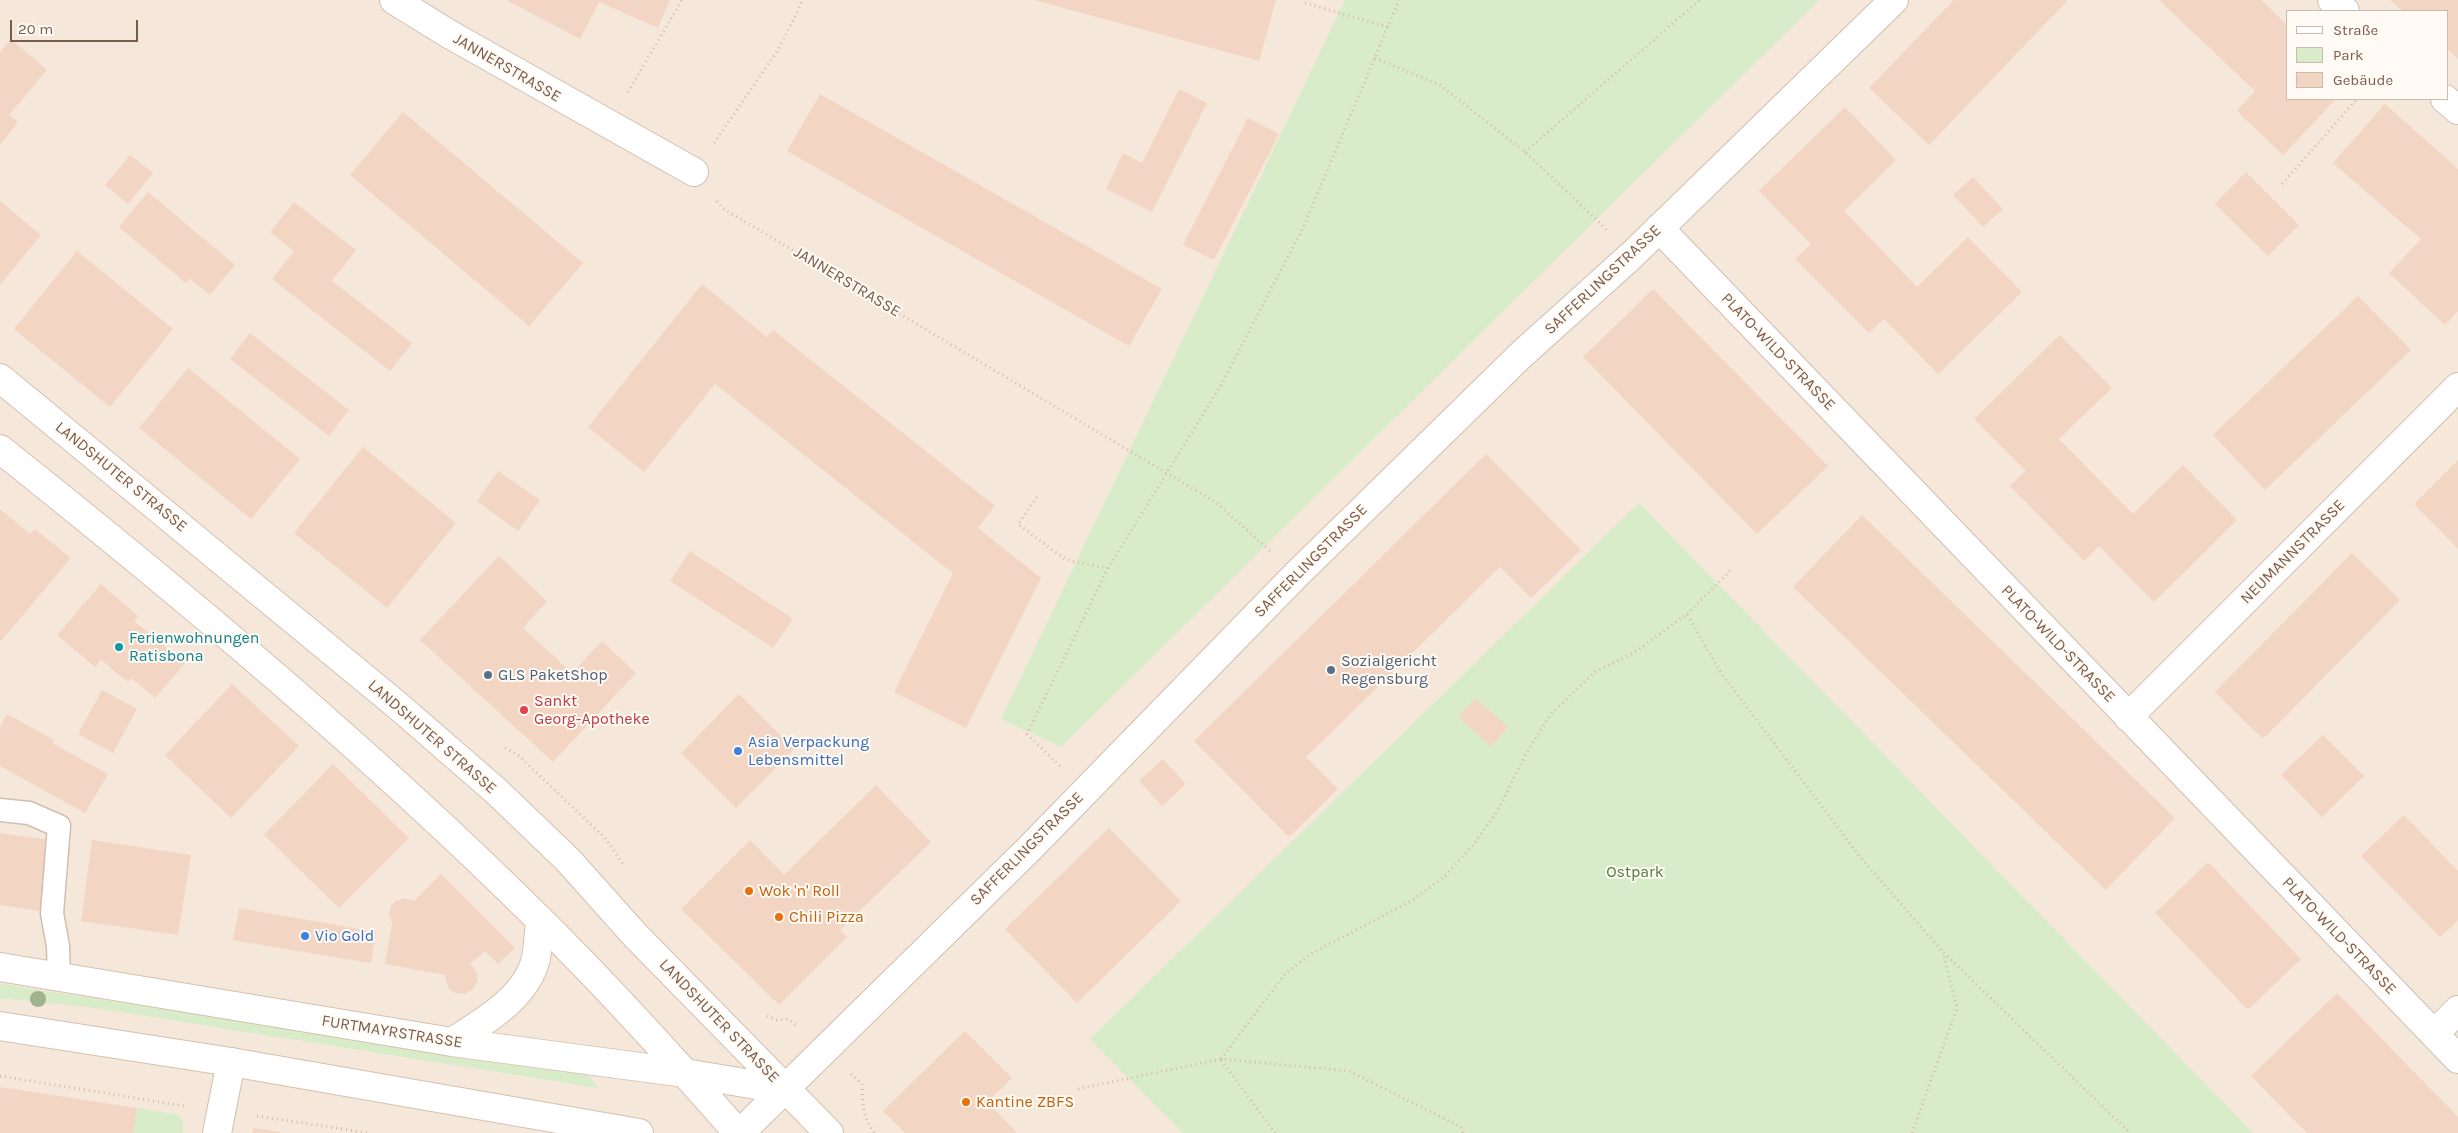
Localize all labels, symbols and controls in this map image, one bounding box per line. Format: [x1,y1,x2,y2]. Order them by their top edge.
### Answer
scale bar [12,10,140,42]
legend [2286,10,2448,100]
text: 20 m [18,20,53,38]
text: Straße [2333,21,2378,39]
street label: JANNERSTRASSE [450,29,564,107]
text: Park [2333,46,2363,64]
text: Gebäude [2333,71,2393,89]
street label: SAFFERLINGSTRASSE [1541,221,1665,339]
street label: JANNERSTRASSE [790,243,904,321]
street label: PLATO-WILD-STRASSE [1717,289,1839,415]
street label: LANDSHUTER STRASSE [51,418,191,536]
street label: NEUMANNSTRASSE [2237,496,2349,608]
street label: SAFFERLINGSTRASSE [1250,500,1372,622]
street label: PLATO-WILD-STRASSE [1997,581,2119,707]
place label: Ferienwohnungen Ratisbona [129,628,259,666]
marker: Ferienwohnungen Ratisbona [113,641,125,653]
place label: Sozialgericht Regensburg [1341,651,1437,689]
marker: Sozialgericht Regensburg [1325,664,1337,676]
place label: GLS PaketShop [498,665,608,685]
marker: GLS PaketShop [482,669,494,681]
street label: LANDSHUTER STRASSE [364,676,500,798]
place label: Sankt Georg-Apotheke [534,691,650,729]
marker: Sankt Georg-Apotheke [518,704,530,716]
place label: Asia Verpackung Lebensmittel [748,732,869,770]
marker: Asia Verpackung Lebensmittel [732,745,744,757]
street label: SAFFERLINGSTRASSE [966,788,1088,910]
park label: Ostpark [1606,862,1664,882]
street label: PLATO-WILD-STRASSE [2278,873,2400,999]
place label: Wok 'n' Roll [759,881,840,901]
marker: Wok 'n' Roll [743,885,755,897]
place label: Chili Pizza [789,907,864,927]
marker: Chili Pizza [773,911,785,923]
place label: Vio Gold [315,926,374,946]
marker: Vio Gold [299,930,311,942]
street label: LANDSHUTER STRASSE [655,955,783,1087]
street label: FURTMAYRSTRASSE [320,1011,464,1053]
place label: Kantine ZBFS [976,1092,1074,1112]
marker: Kantine ZBFS [960,1096,972,1108]

